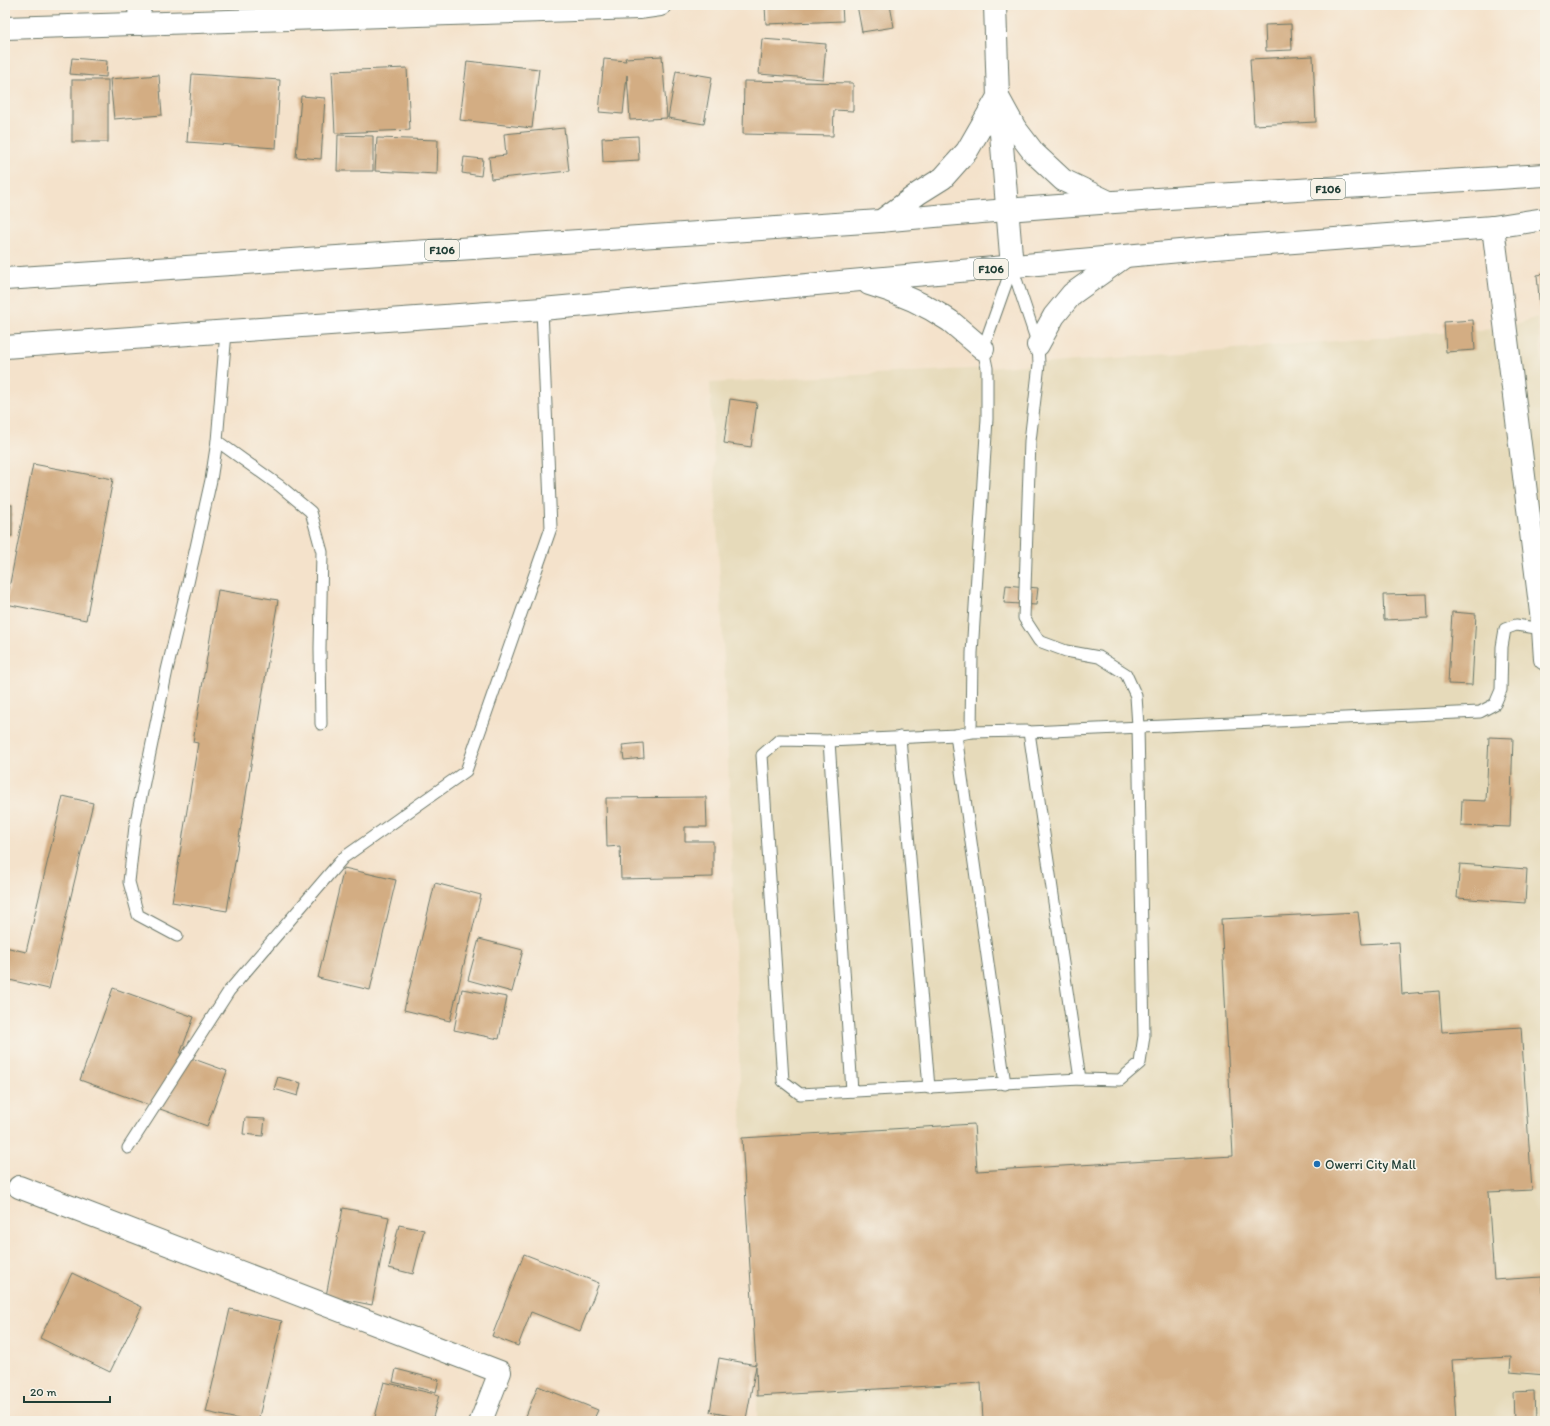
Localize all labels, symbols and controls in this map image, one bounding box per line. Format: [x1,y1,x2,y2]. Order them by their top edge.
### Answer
road number: F106 [1311,179,1345,199]
road number: F106 [425,240,459,260]
road number: F106 [974,259,1008,279]
place label: Owerri City Mall [1325,1157,1416,1172]
marker: Owerri City Mall [1312,1159,1322,1169]
scale bar [24,1378,110,1404]
text: 20 m [30,1385,57,1399]

